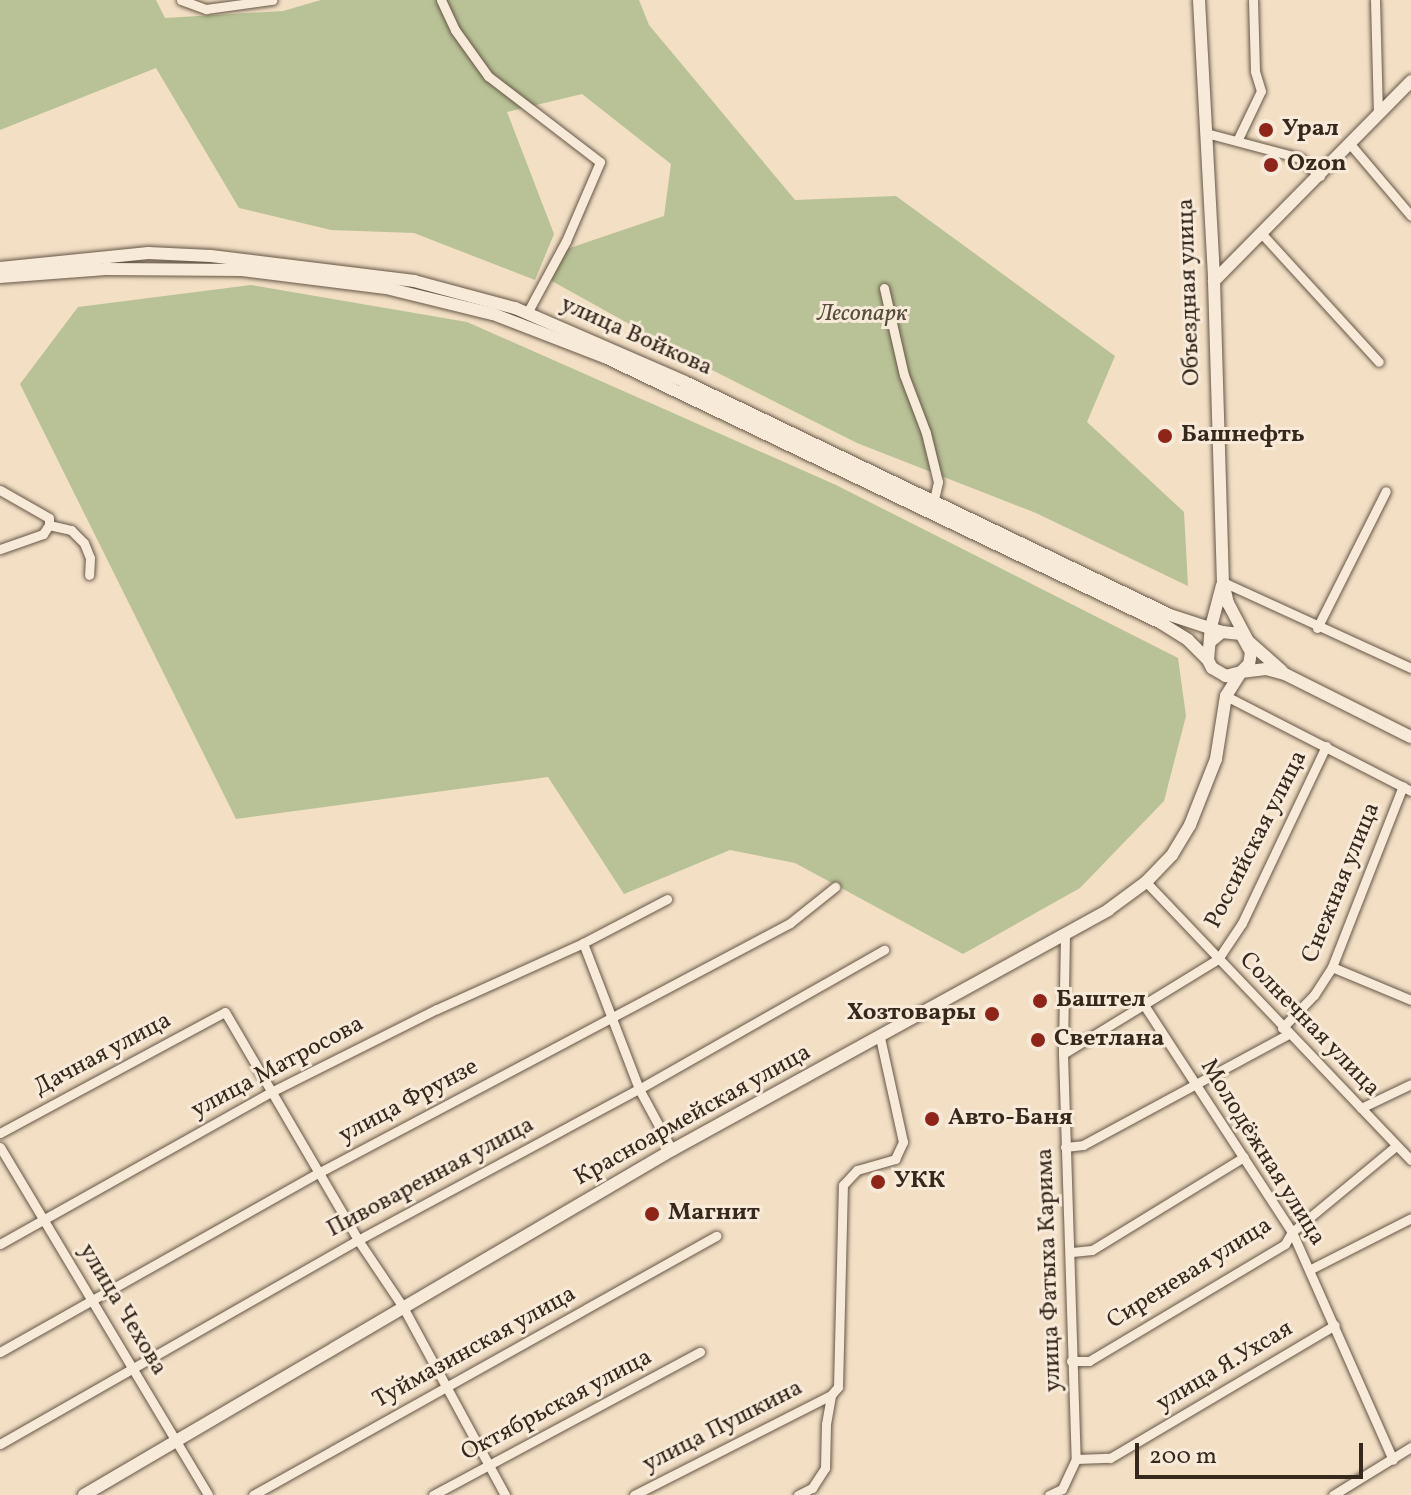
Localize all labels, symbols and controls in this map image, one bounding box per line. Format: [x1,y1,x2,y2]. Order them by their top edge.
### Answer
place label: Урал [1282,116,1339,144]
marker: Урал [1257,121,1275,139]
place label: Ozon [1287,151,1347,179]
marker: Ozon [1262,156,1280,174]
street label: Объездная улица [1172,197,1208,387]
street label: улица Войкова [556,291,716,383]
park label: Лесопарк [817,301,907,329]
place label: Башнефть [1181,422,1305,450]
marker: Башнефть [1156,427,1174,445]
street label: Российская улица [1200,746,1314,934]
street label: Снежная улица [1297,798,1387,968]
street label: Солнечная улица [1232,946,1386,1104]
place label: Баштел [1056,987,1146,1015]
marker: Баштел [1031,992,1049,1010]
place label: Хозтовары [847,1000,976,1028]
marker: Хозтовары [983,1005,1001,1023]
street label: Дачная улица [29,1007,177,1103]
street label: улица Матросова [187,1010,369,1126]
place label: Светлана [1054,1026,1164,1054]
marker: Светлана [1029,1031,1047,1049]
street label: Красноармейская улица [569,1039,817,1193]
street label: улица Фрунзе [334,1053,484,1151]
street label: Молодёжная улица [1193,1054,1331,1252]
place label: Авто-Баня [948,1105,1073,1133]
marker: Авто-Баня [923,1110,941,1128]
street label: Пивоваренная улица [322,1111,540,1245]
street label: улица Фатыха Карима [1031,1147,1069,1393]
place label: УКК [894,1168,945,1196]
marker: УКК [869,1173,887,1191]
place label: Магнит [668,1200,760,1228]
marker: Магнит [643,1205,661,1223]
street label: Сиреневая улица [1102,1212,1278,1336]
street label: улица Чехова [71,1239,173,1381]
street label: Туймазинская улица [368,1280,582,1416]
street label: улица Я.Ухсая [1152,1315,1298,1419]
street label: Октябрьская улица [456,1343,658,1469]
street label: улица Пушкина [638,1374,808,1480]
scale bar [1139,1427,1367,1477]
text: 200 m [1149,1440,1217,1474]

